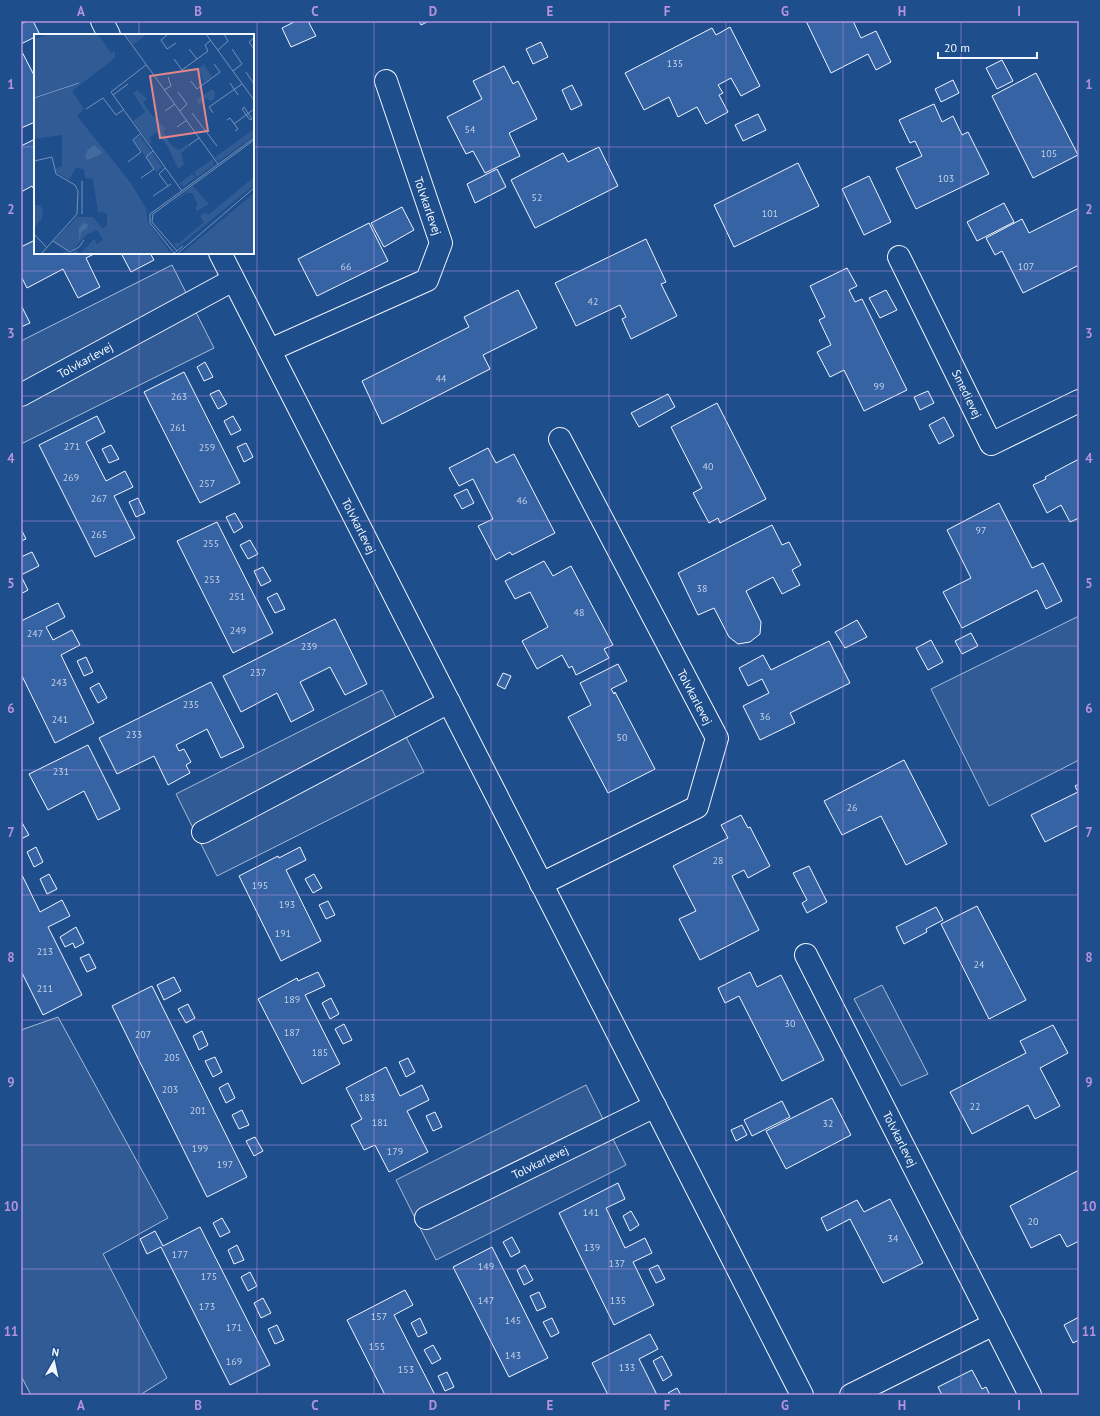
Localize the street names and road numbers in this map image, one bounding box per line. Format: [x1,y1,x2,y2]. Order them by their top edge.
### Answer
street label: Tolvkarlevej [411,175,445,237]
street label: Tolvkarlevej [55,339,115,381]
street label: Smedievej [949,367,985,421]
street label: Tolvkarlevej [338,495,380,557]
street label: Tolvkarlevej [674,667,716,727]
street label: Tolvkarlevej [879,1108,921,1170]
street label: Tolvkarlevej [509,1142,571,1182]

